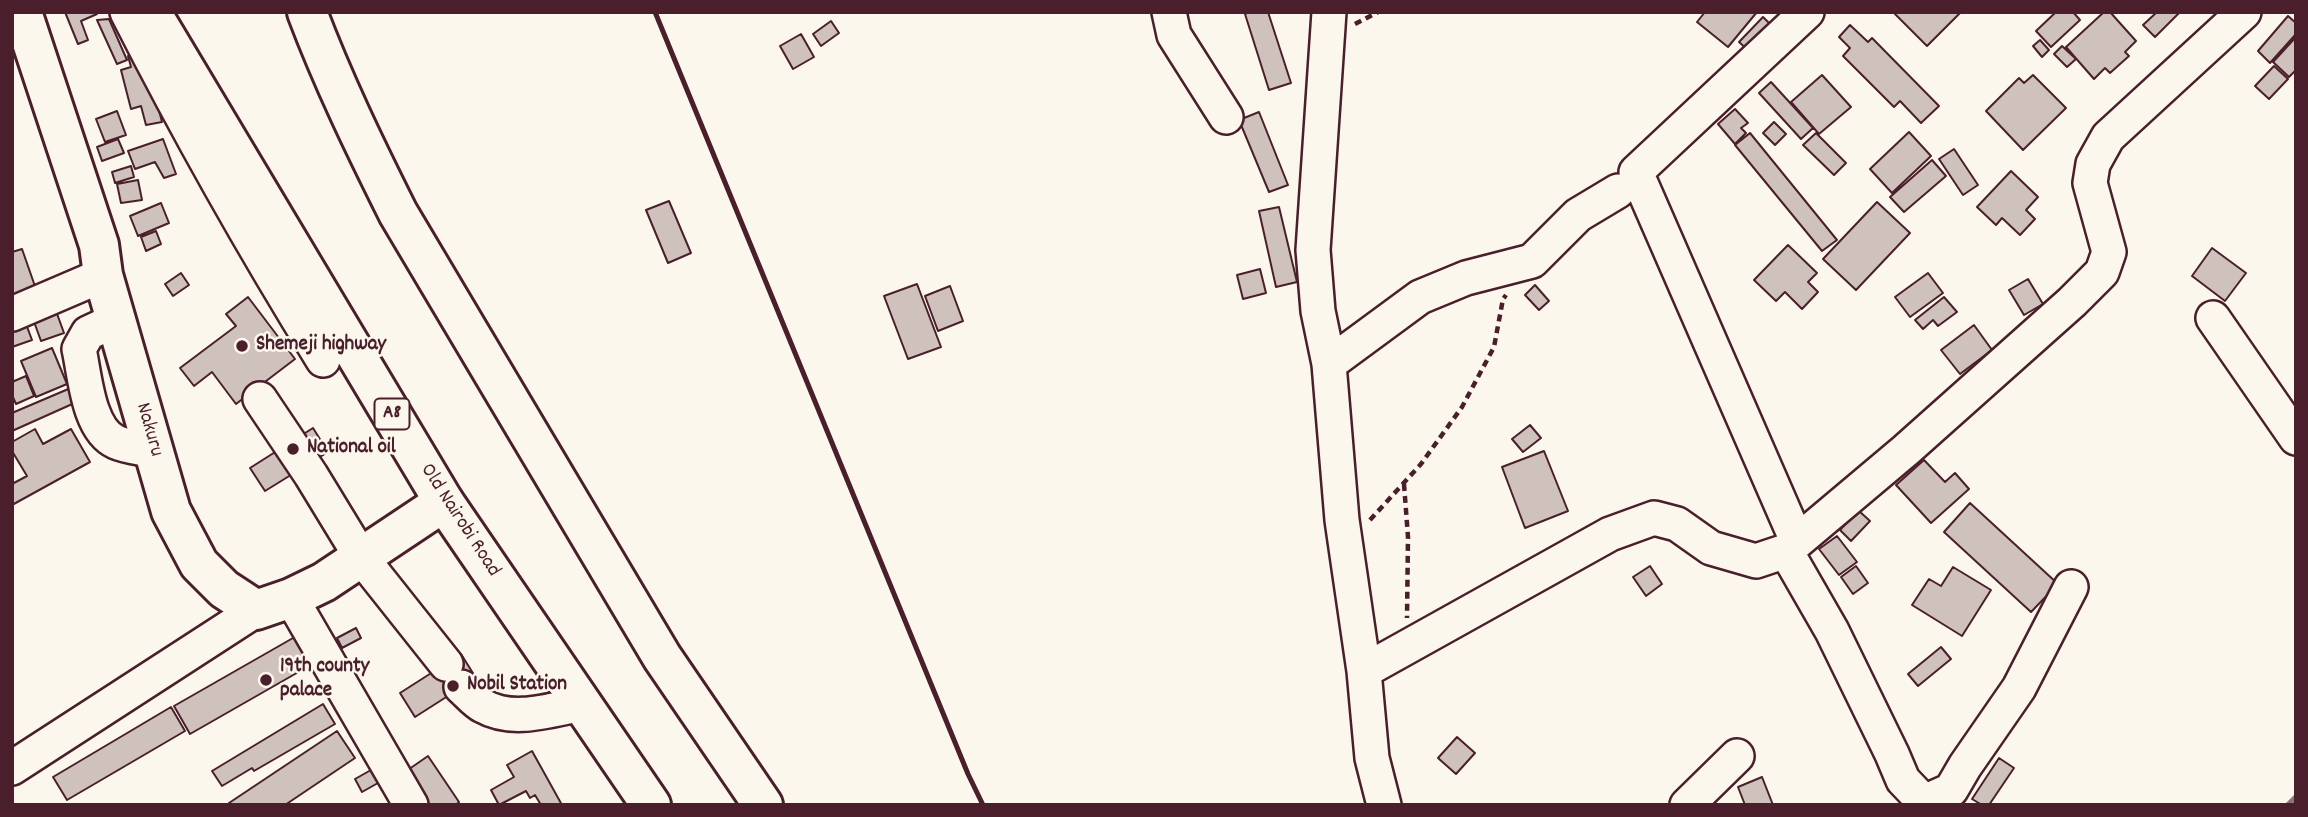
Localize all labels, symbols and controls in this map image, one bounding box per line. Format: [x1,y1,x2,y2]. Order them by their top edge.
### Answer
place label: Shemeji highway [256,333,386,359]
marker: Shemeji highway [234,338,250,354]
road number: A8 [374,398,410,430]
street label: Nakuru [128,400,168,460]
place label: National oil [307,436,396,462]
marker: National oil [285,441,301,457]
street label: Old Nairobi Road [413,460,505,582]
place label: 19th county palace [280,655,369,705]
marker: 19th county palace [258,672,274,688]
place label: Nobil Station [467,673,567,699]
marker: Nobil Station [445,678,461,694]

